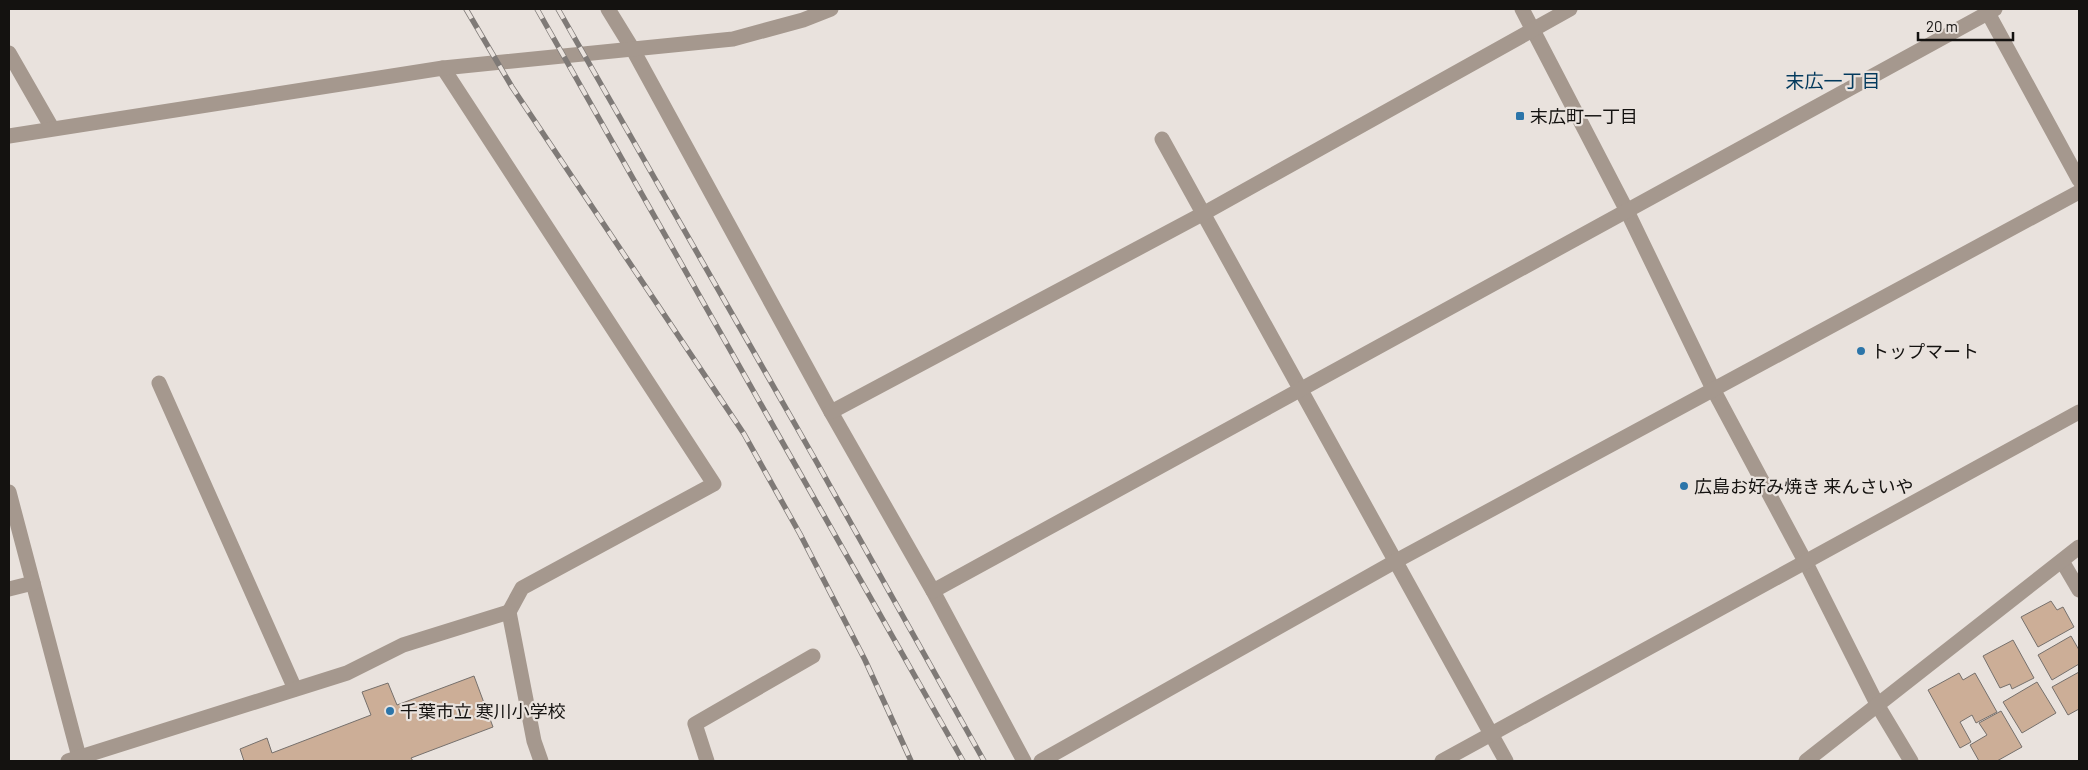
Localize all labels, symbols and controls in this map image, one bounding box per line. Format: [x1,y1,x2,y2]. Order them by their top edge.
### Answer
scale bar [1918,10,2013,42]
text: 20 m [1926,17,1958,35]
district label: 末広一丁目 [1785,69,1881,92]
place label: 末広町一丁目 [1530,105,1638,127]
marker: 末広町一丁目 [1514,110,1526,122]
place label: トップマート [1871,340,1979,362]
marker: トップマート [1855,345,1867,357]
place label: 広島お好み焼き 来んさいや [1694,475,1914,497]
marker: 広島お好み焼き 来んさいや [1678,480,1690,492]
place label: 千葉市立 寒川小学校 [400,700,566,722]
marker: 千葉市立 寒川小学校 [384,705,396,717]

